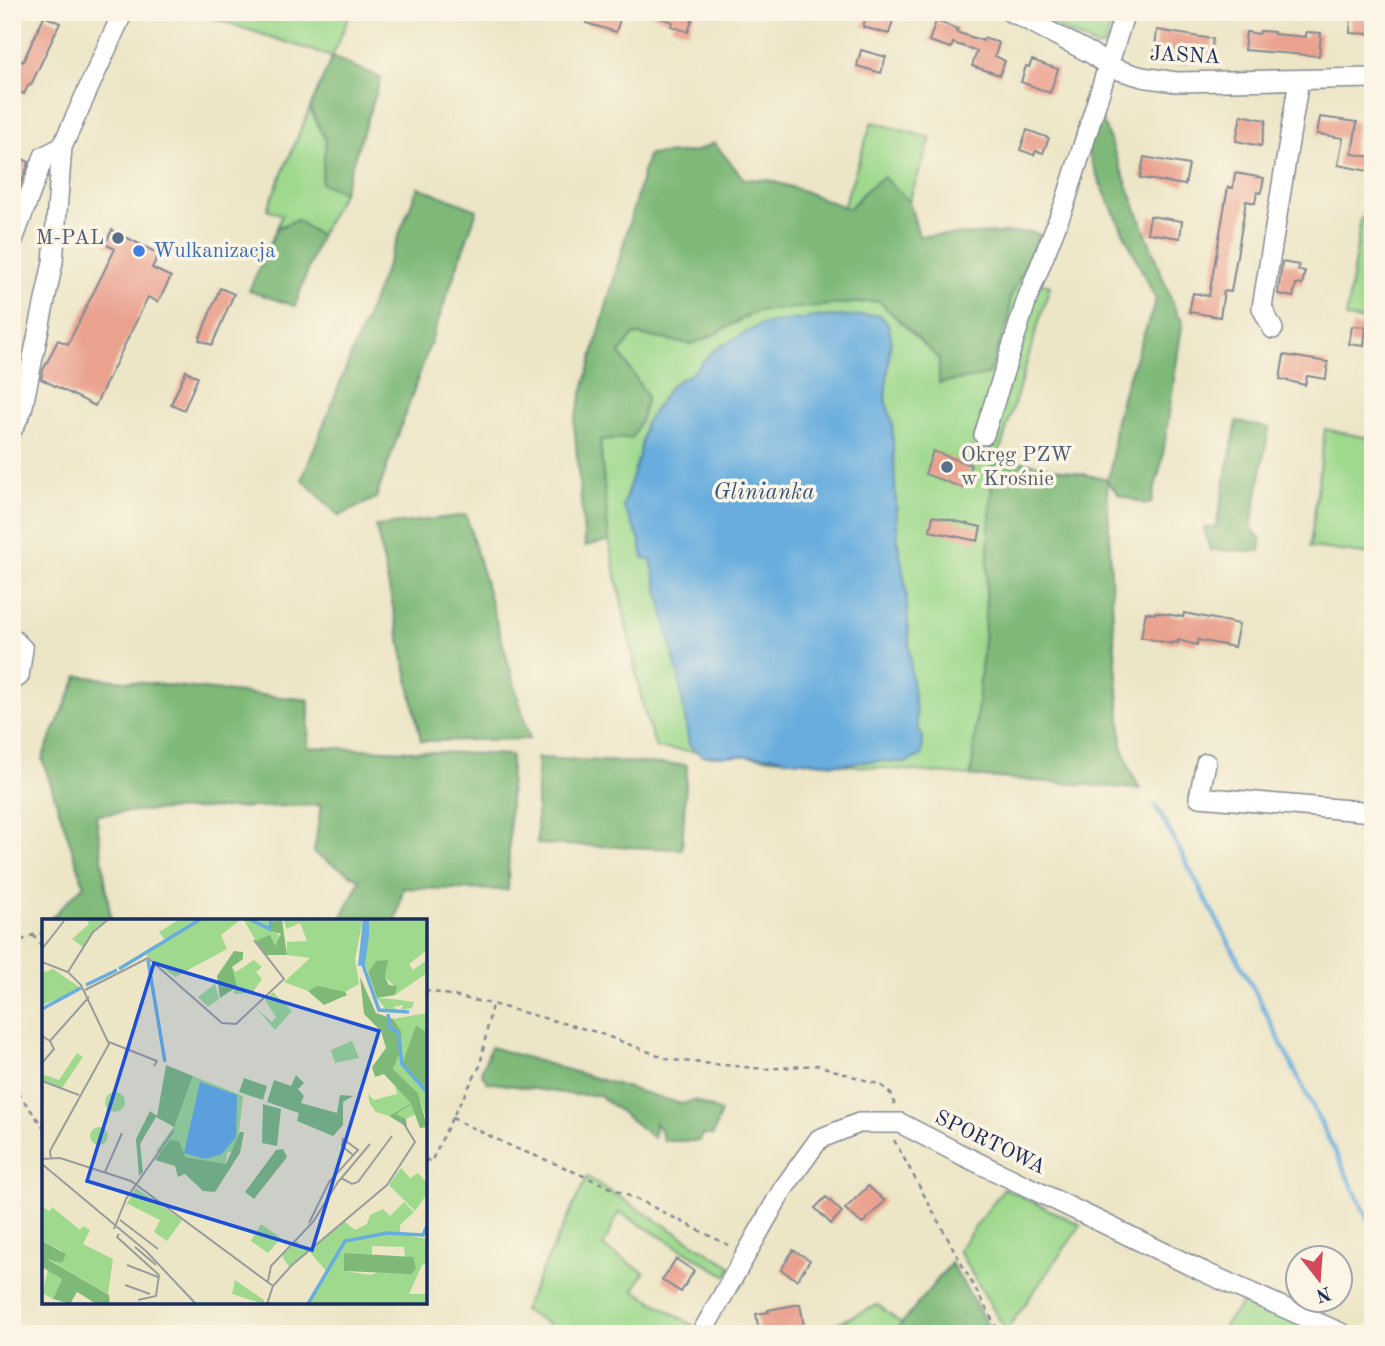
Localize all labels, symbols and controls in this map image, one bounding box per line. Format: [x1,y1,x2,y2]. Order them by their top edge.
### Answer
street label: JASNA [1149,44,1221,68]
place label: M-PAL [36,228,104,249]
marker: M-PAL [110,230,126,246]
place label: Wulkanizacja [153,241,276,262]
marker: Wulkanizacja [131,243,147,259]
place label: Okręg PZW w Krośnie [961,445,1073,490]
marker: Okręg PZW w Krośnie [939,459,955,475]
water label: Glinianka [713,481,815,504]
inset map [42,919,427,1304]
street label: SPORTOWA [931,1107,1049,1179]
north arrow [1284,1244,1354,1314]
text: N [1313,1282,1333,1304]

